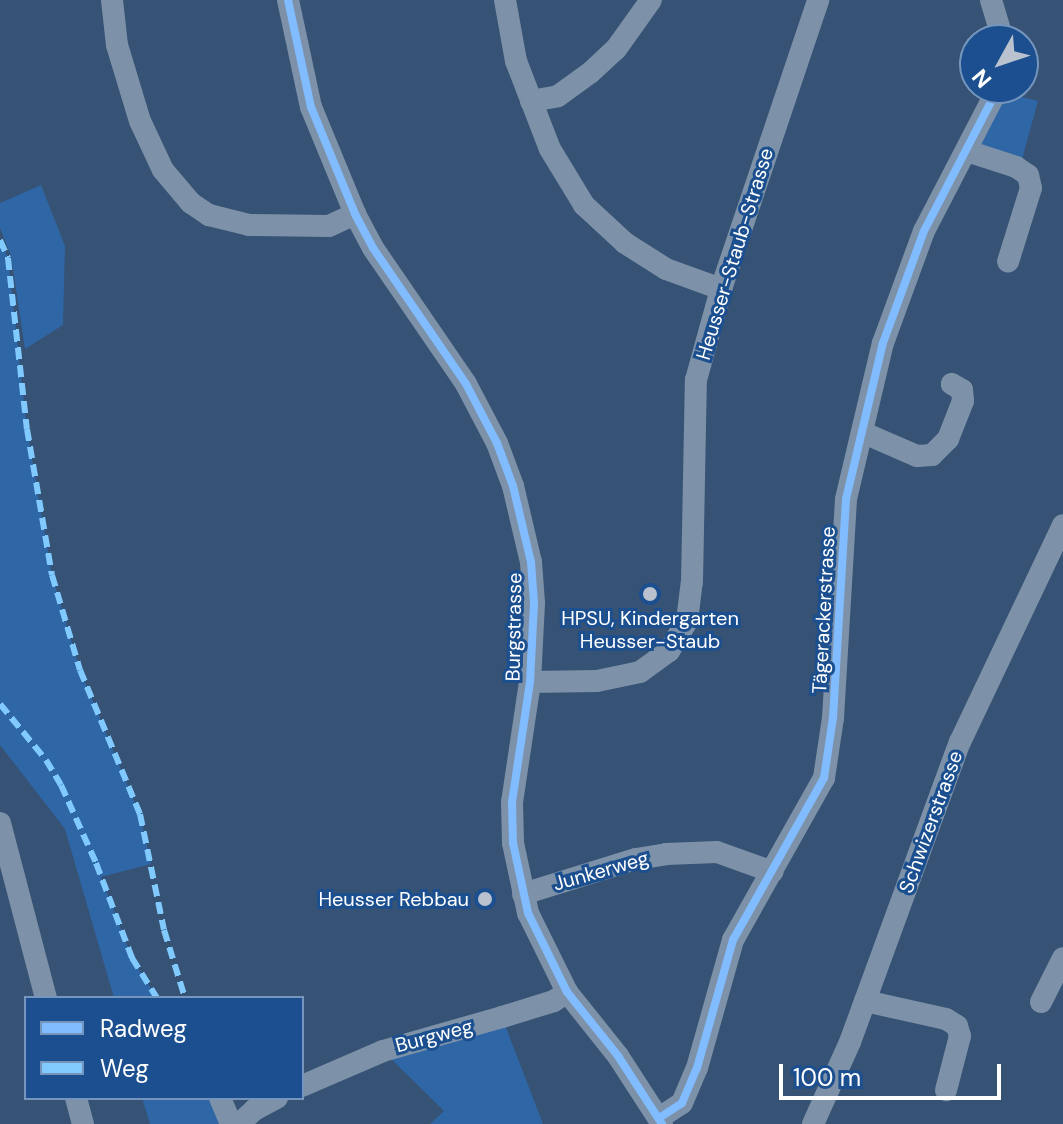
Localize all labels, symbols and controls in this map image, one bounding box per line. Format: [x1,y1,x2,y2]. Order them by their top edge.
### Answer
north arrow [959,24,1039,104]
text: N [966,63,998,94]
street label: Heusser-Staub-Strasse [691,145,779,363]
street label: Tägerackerstrasse [808,526,840,694]
street label: Burgstrasse [501,572,527,682]
marker: HPSU, Kindergarten Heusser-Staub [641,585,659,603]
place label: HPSU, Kindergarten Heusser-Staub [561,606,739,653]
street label: Schwizerstrasse [894,748,968,896]
street label: Junkerweg [550,846,652,896]
place label: Heusser Rebbau [318,887,469,911]
marker: Heusser Rebbau [476,890,494,908]
legend [24,996,304,1100]
text: Radweg [100,1013,187,1044]
street label: Burgweg [393,1014,475,1058]
scale bar [783,1048,1005,1098]
text: Weg [100,1053,149,1084]
text: 100 m [793,1062,861,1093]

